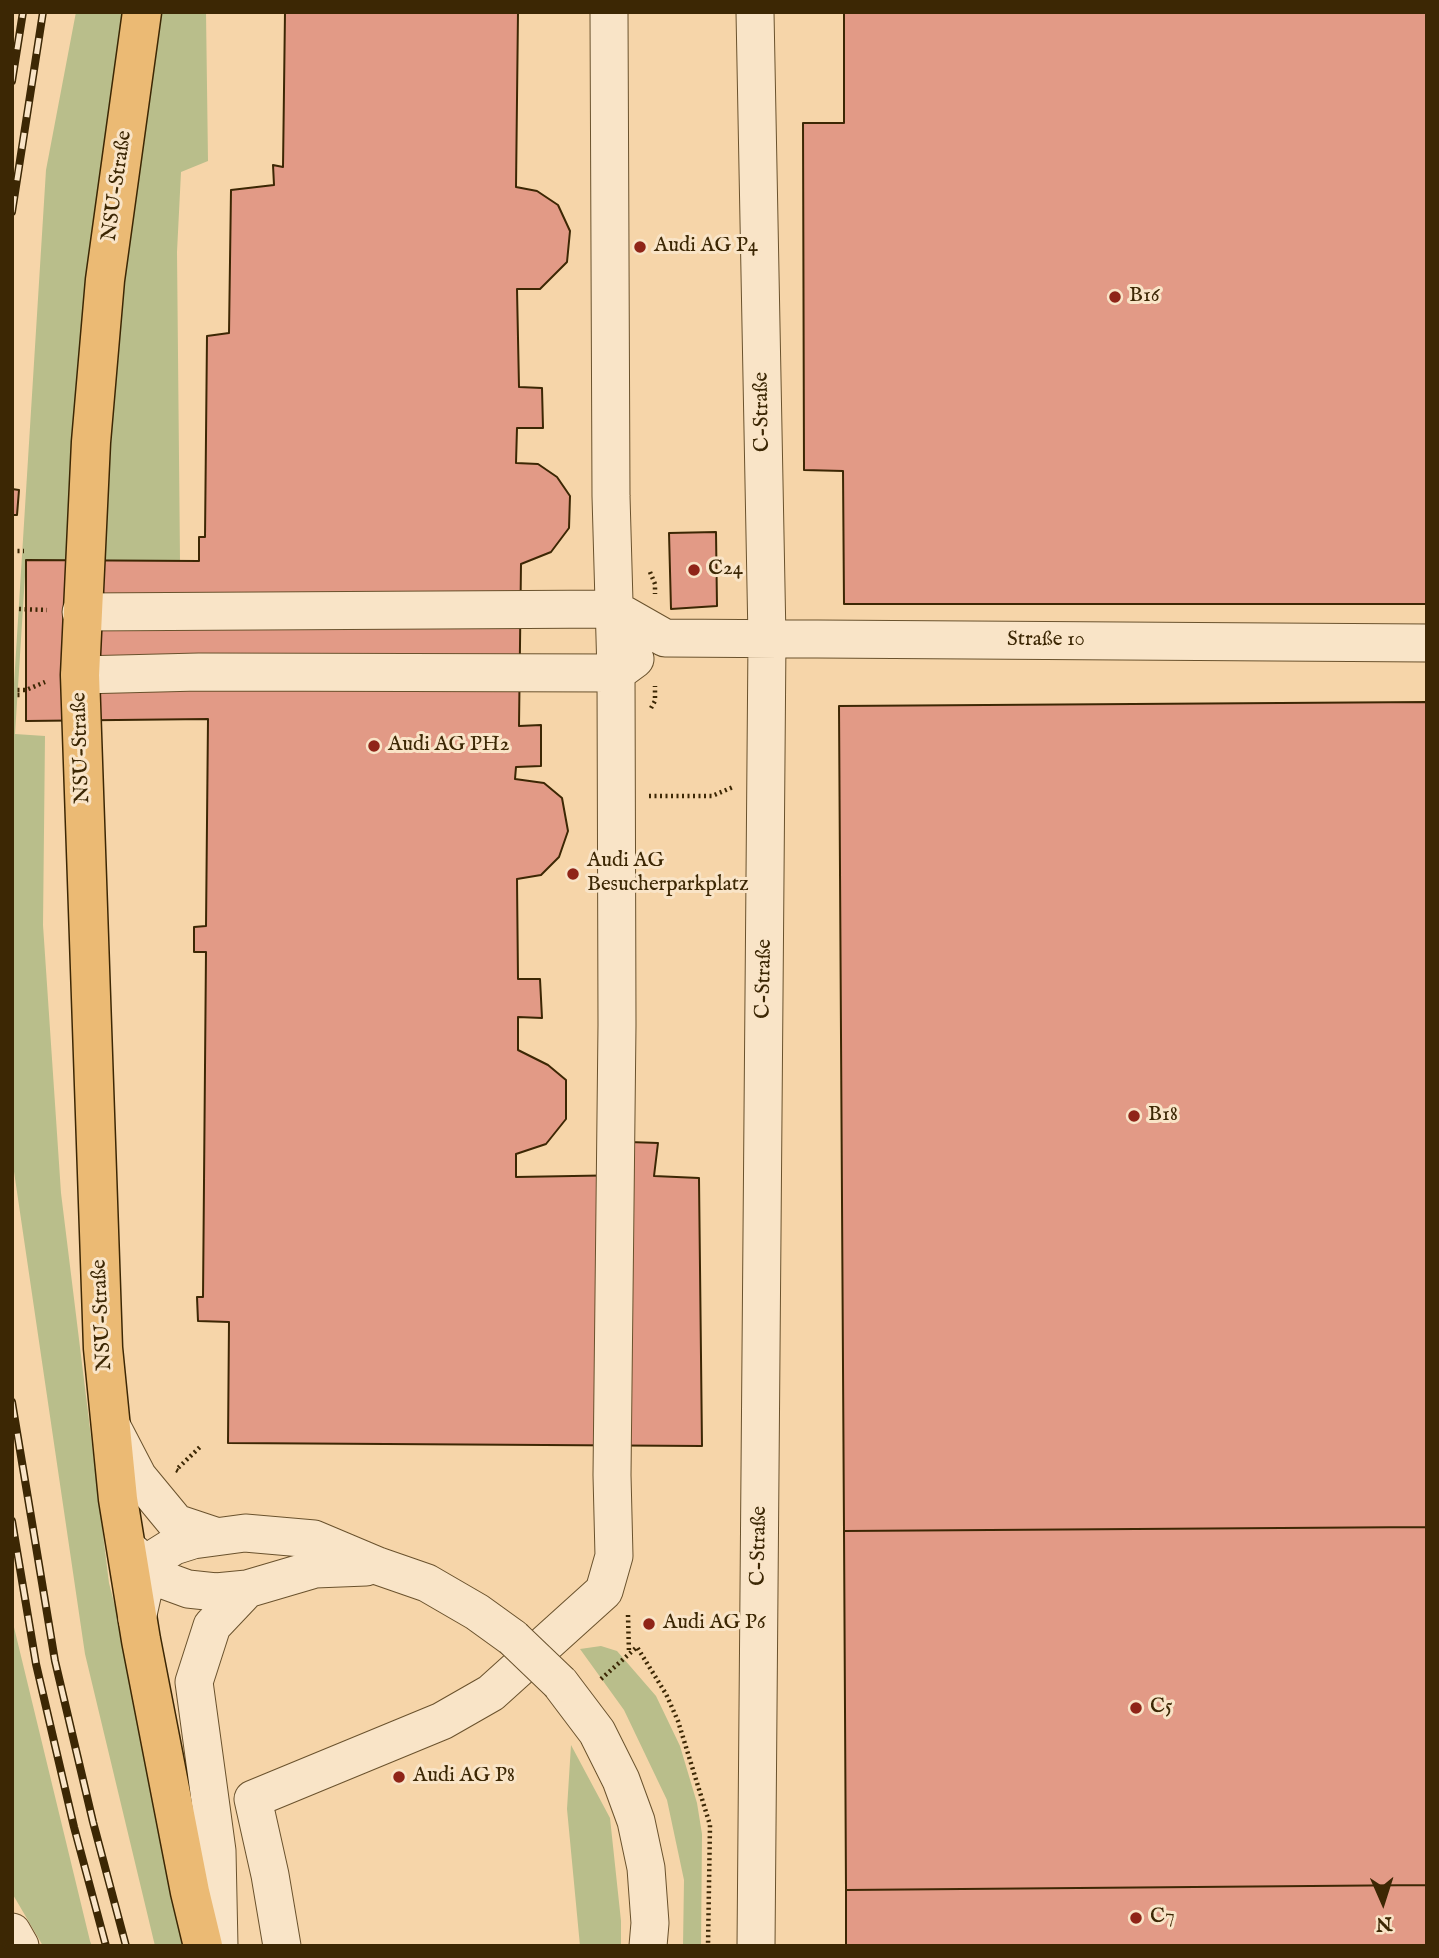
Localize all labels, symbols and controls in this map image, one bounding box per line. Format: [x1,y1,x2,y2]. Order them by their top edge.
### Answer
street label: NSU-Straße [98,129,138,243]
place label: Audi AG P4 [654,234,758,260]
marker: Audi AG P4 [632,239,648,255]
place label: B16 [1129,284,1160,310]
marker: B16 [1107,289,1123,305]
street label: C-Straße [750,372,776,452]
place label: C24 [708,557,743,583]
marker: C24 [686,562,702,578]
street label: Straße 10 [1007,628,1085,654]
street label: NSU-Straße [67,692,97,804]
place label: Audi AG PH2 [388,733,510,759]
marker: Audi AG PH2 [366,738,382,754]
place label: Audi AG Besucherparkplatz [587,849,749,899]
marker: Audi AG Besucherparkplatz [565,866,581,882]
street label: C-Straße [752,939,778,1019]
place label: B18 [1148,1103,1178,1129]
marker: B18 [1126,1108,1142,1124]
street label: NSU-Straße [87,1259,119,1371]
street label: C-Straße [747,1506,773,1586]
place label: Audi AG P6 [663,1611,766,1637]
marker: Audi AG P6 [641,1616,657,1632]
place label: C5 [1150,1695,1173,1721]
marker: C5 [1128,1700,1144,1716]
place label: Audi AG P8 [413,1764,515,1790]
marker: Audi AG P8 [391,1769,407,1785]
north arrow [1348,1867,1418,1937]
place label: C7 [1150,1905,1175,1931]
marker: C7 [1128,1910,1144,1926]
text: N [1375,1911,1393,1935]

